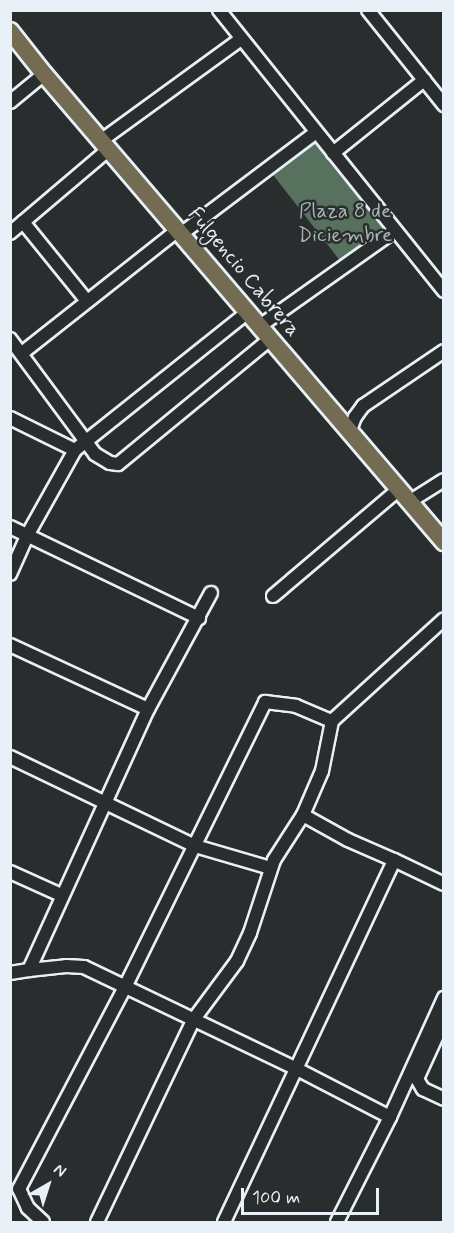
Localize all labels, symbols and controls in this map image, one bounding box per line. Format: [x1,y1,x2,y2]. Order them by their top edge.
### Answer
park label: Plaza 8 de Diciembre [298,198,392,248]
street label: Fulgencio Cabrera [182,201,306,343]
north arrow [18,1155,78,1215]
text: N [49,1159,70,1182]
scale bar [244,1176,382,1214]
text: 100 m [252,1186,300,1210]

